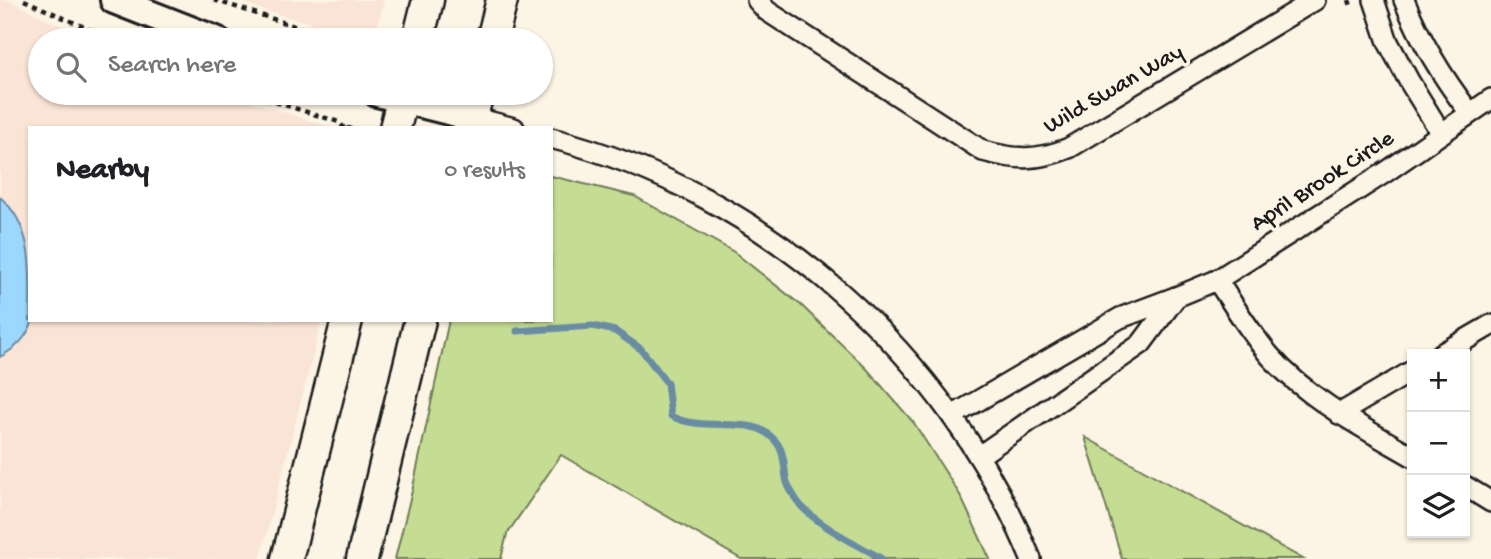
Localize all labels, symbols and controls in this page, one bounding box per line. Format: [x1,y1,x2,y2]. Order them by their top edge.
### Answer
search box [28,28,553,105]
street label: Wild Swan Way [1039,38,1189,142]
icon: search [52,48,90,86]
text: Search here [108,51,236,82]
street label: April Brook Circle [1246,125,1401,239]
text: Nearby [56,154,149,189]
text: 0 results [444,158,525,185]
map controls [1407,349,1470,538]
button: + [1407,349,1470,412]
button: − [1407,412,1470,475]
button: layers [1407,475,1470,538]

